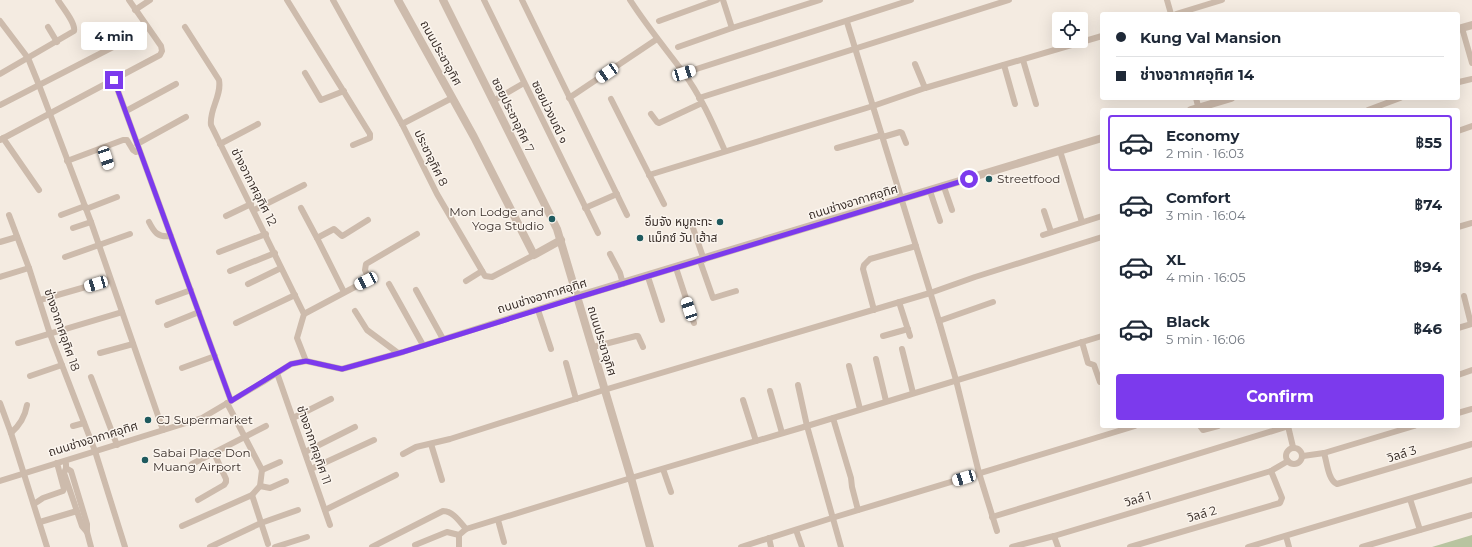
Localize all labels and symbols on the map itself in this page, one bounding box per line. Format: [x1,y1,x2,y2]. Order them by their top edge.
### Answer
street label: ถนนประชาอุทิศ [417,17,466,88]
callout: 4 min [81,22,147,50]
car [594,61,620,85]
car [671,64,697,82]
route end [105,71,123,89]
street label: ซอยประชาอุทิศ 7 [489,75,538,155]
street label: ซอยม่วงมณี ๑ [529,78,572,146]
street label: ประชาอุทิศ 8 [411,127,452,189]
car [97,145,115,171]
street label: ช่างอากาศอุทิศ 12 [228,145,281,228]
route start [960,170,978,188]
place label: Streetfood [997,171,1060,186]
marker: Streetfood [984,174,994,184]
street label: ถนนช่างอากาศอุทิศ [806,181,899,222]
place label: Mon Lodge and Yoga Studio [449,204,544,233]
marker: Mon Lodge and Yoga Studio [547,214,557,224]
place label: อิ่มจัง หมูกะทะ [645,214,712,229]
marker: อิ่มจัง หมูกะทะ [715,217,725,227]
place label: แม็กซ์ วัน เฮ้าส [648,230,718,245]
marker: แม็กซ์ วัน เฮ้าส [635,233,645,243]
car [353,270,379,292]
car [83,275,109,293]
street label: ถนนช่างอากาศอุทิศ [495,275,588,316]
street label: ช่างอากาศอุทิศ 18 [41,287,84,373]
car [680,296,698,322]
street label: ถนนประชาอุทิศ [585,304,620,378]
street label: ช่างอากาศอุทิศ 11 [294,403,335,486]
place label: CJ Supermarket [156,412,253,427]
marker: CJ Supermarket [143,415,153,425]
street label: ถนนช่างอากาศอุทิศ [46,418,139,459]
street label: วิลล์ 3 [1385,442,1418,465]
place label: Sabai Place Don Muang Airport [153,445,251,474]
marker: Sabai Place Don Muang Airport [140,455,150,465]
car [951,469,977,487]
street label: วิลล์ 1 [1122,487,1153,510]
street label: วิลล์ 2 [1185,502,1218,525]

